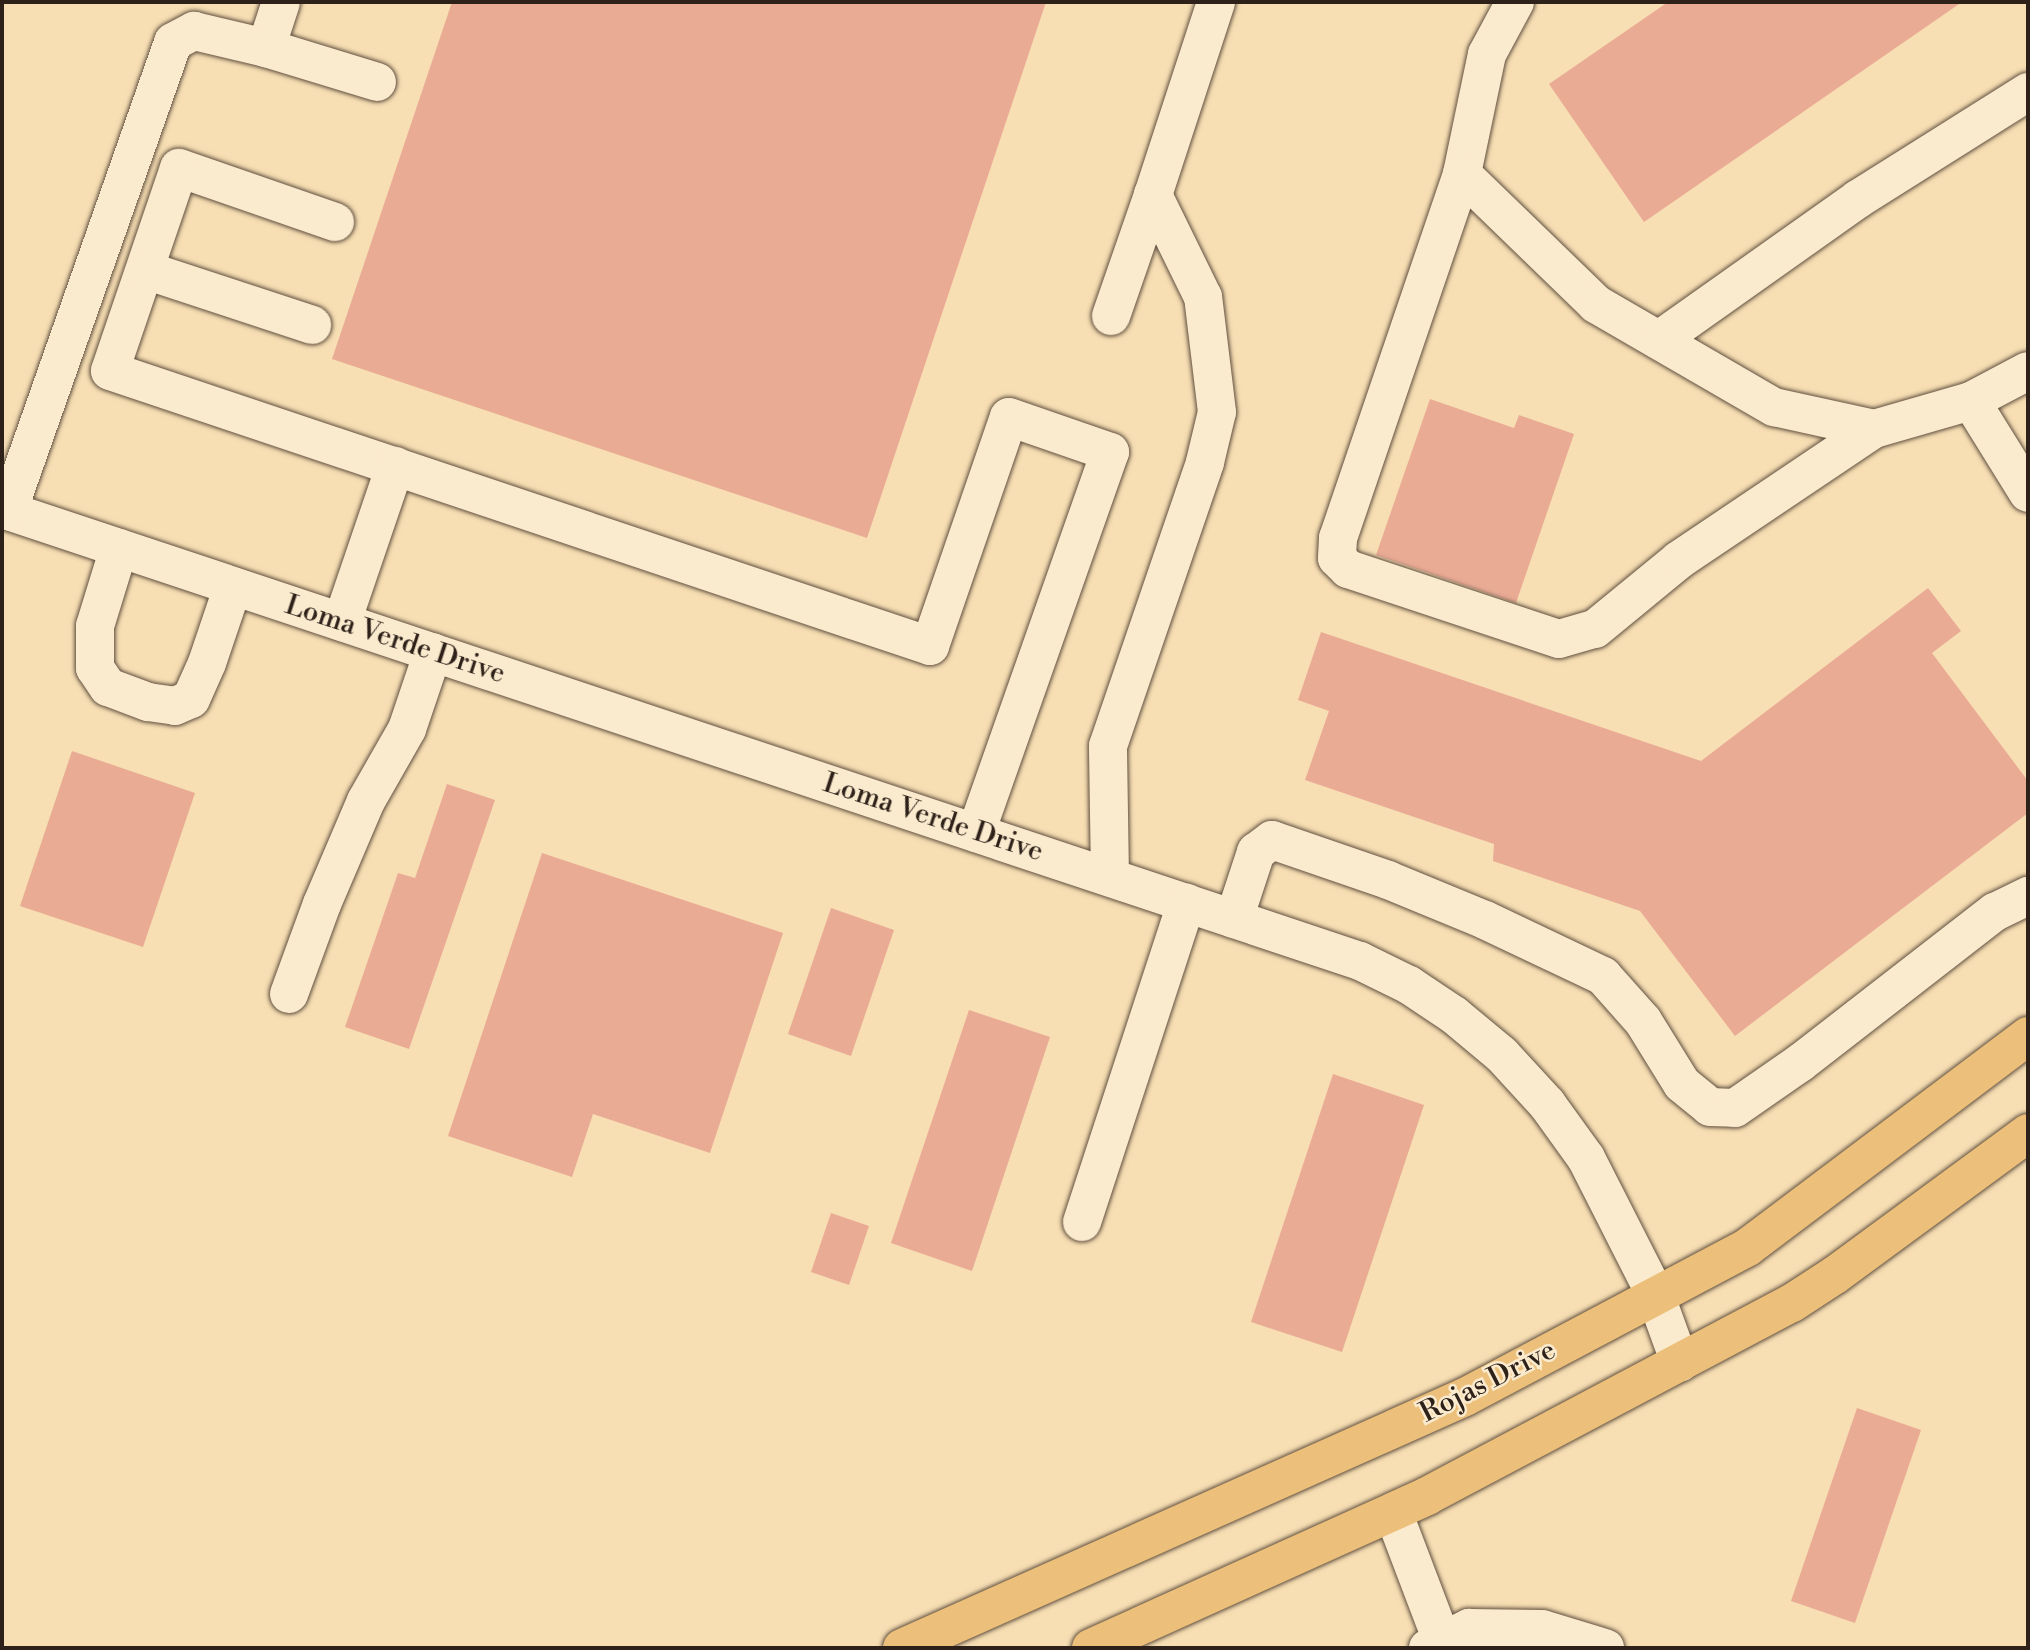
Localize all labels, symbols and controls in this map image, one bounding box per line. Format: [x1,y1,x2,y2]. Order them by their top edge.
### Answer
street label: Loma Verde Drive [281,589,509,691]
street label: Loma Verde Drive [819,767,1047,869]
street label: Rojas Drive [1415,1334,1561,1430]

